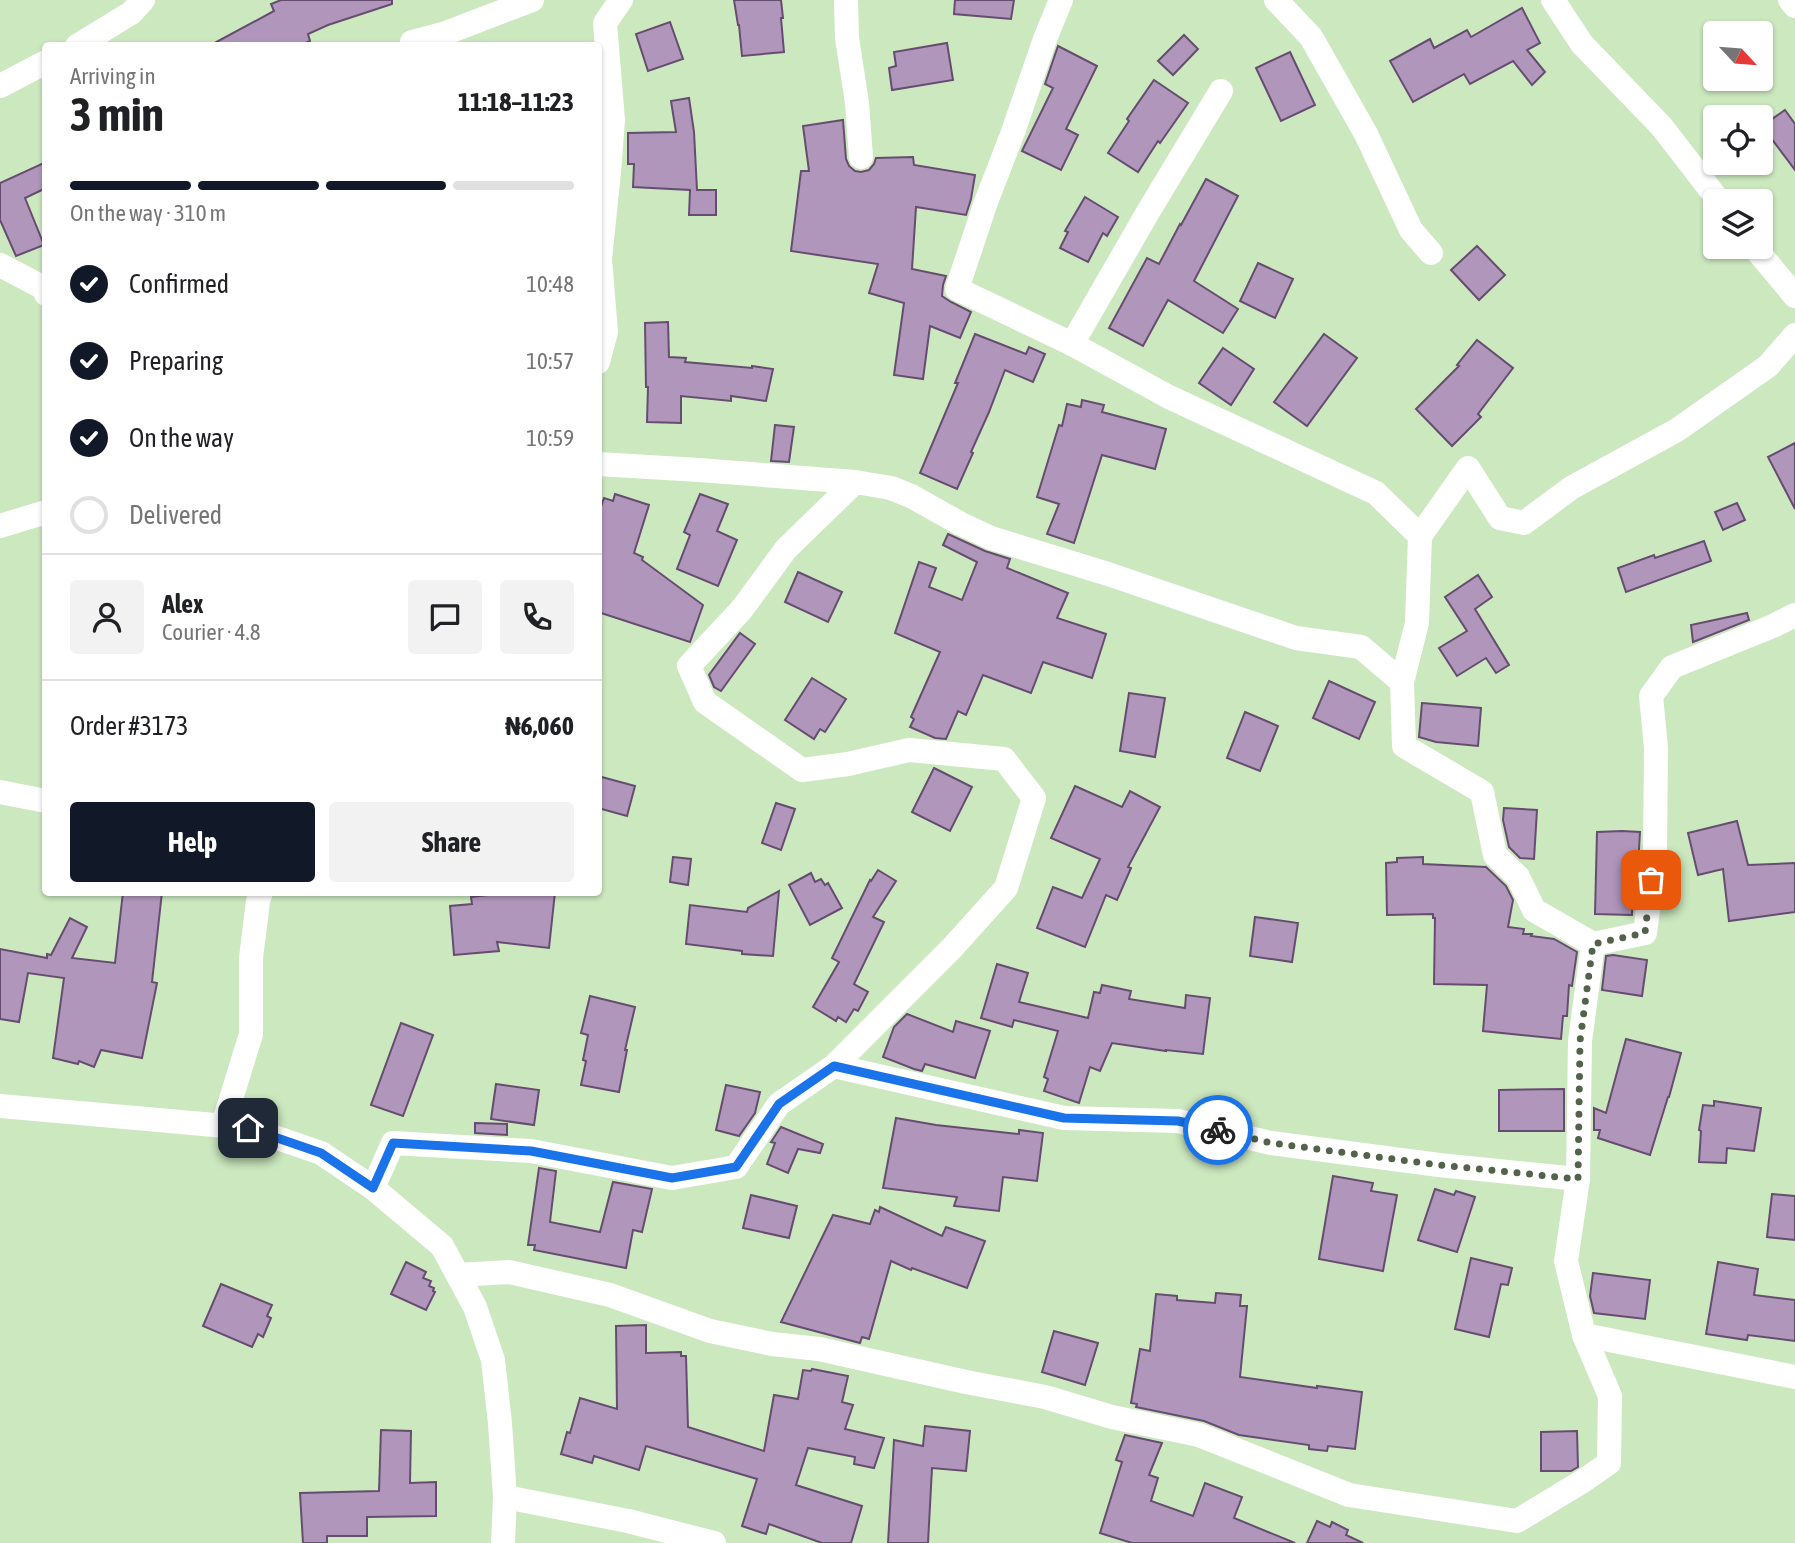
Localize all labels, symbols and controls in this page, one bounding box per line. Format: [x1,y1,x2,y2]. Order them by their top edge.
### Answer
north arrow [1703,21,1773,91]
map controls [1703,21,1773,259]
text: Arriving in [70,63,156,89]
text: 11:18–11:23 [458,87,574,117]
text: 3 min [70,88,164,141]
button: locate [1703,105,1773,175]
button: layers [1703,189,1773,259]
text: On the way · 310 m [70,200,226,226]
icon: check [70,265,108,303]
text: Confirmed [129,269,229,299]
text: 10:48 [526,271,574,297]
icon: check [70,342,108,380]
text: Preparing [129,346,223,376]
text: 10:57 [526,348,574,374]
icon: check [70,419,108,457]
text: On the way [129,423,234,453]
text: 10:59 [526,425,574,451]
text: Delivered [129,500,222,530]
button: person [70,580,144,654]
button: chat [408,580,482,654]
button: phone [500,580,574,654]
text: Alex [162,589,203,619]
text: Courier · 4.8 [162,619,261,645]
text: Order #3173 [70,711,189,741]
text: ₦6,060 [505,711,574,741]
button: Help [70,802,315,882]
button: Share [329,802,574,882]
pin [1621,850,1681,910]
icon: bag [1632,861,1670,899]
courier [1183,1095,1253,1165]
pin [218,1098,278,1158]
icon: home [229,1109,267,1147]
icon: bike [1199,1111,1237,1149]

